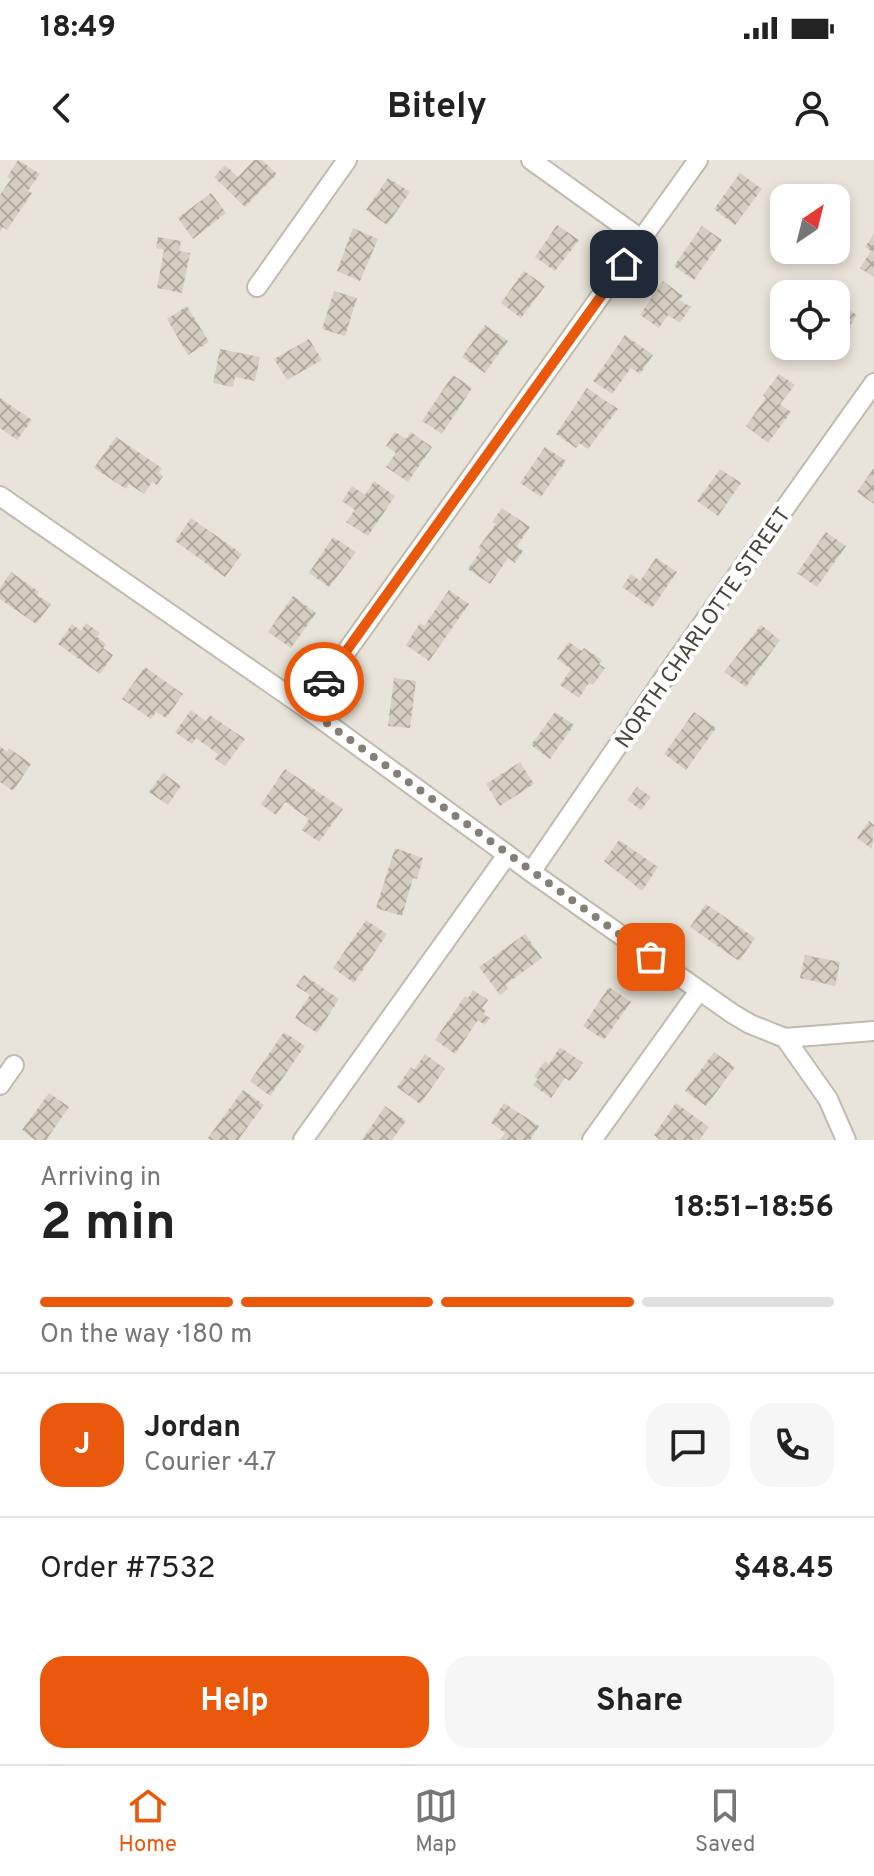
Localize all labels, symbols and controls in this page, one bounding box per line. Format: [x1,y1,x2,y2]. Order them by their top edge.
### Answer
text: 18:49 [40,10,116,47]
text: Bitely [387,85,487,131]
icon: back [40,86,84,130]
icon: person [790,86,834,130]
north arrow [770,184,850,264]
map controls [770,184,850,360]
pin [590,230,658,298]
icon: home [602,242,646,286]
button: locate [770,280,850,360]
street label: NORTH CHARLOTTE STREET [610,503,798,754]
courier [284,642,364,722]
icon: car [302,660,346,704]
pin [617,923,685,991]
icon: bag [629,935,673,979]
text: Arriving in [40,1162,161,1195]
text: 18:51–18:56 [674,1190,834,1227]
text: 2 min [40,1192,176,1258]
text: On the way · 180 m [40,1319,252,1352]
button: chat [646,1403,730,1487]
button: phone [750,1403,834,1487]
text: Jordan [144,1410,241,1447]
text: J [74,1427,90,1464]
text: Courier · 4.7 [144,1447,276,1480]
text: Order #7532 [40,1551,216,1588]
text: $48.45 [734,1551,834,1588]
button: Help [40,1656,429,1748]
button: Share [445,1656,834,1748]
tab: Home [119,1784,177,1859]
tab: Map [414,1784,458,1859]
tab: Saved [695,1784,755,1859]

